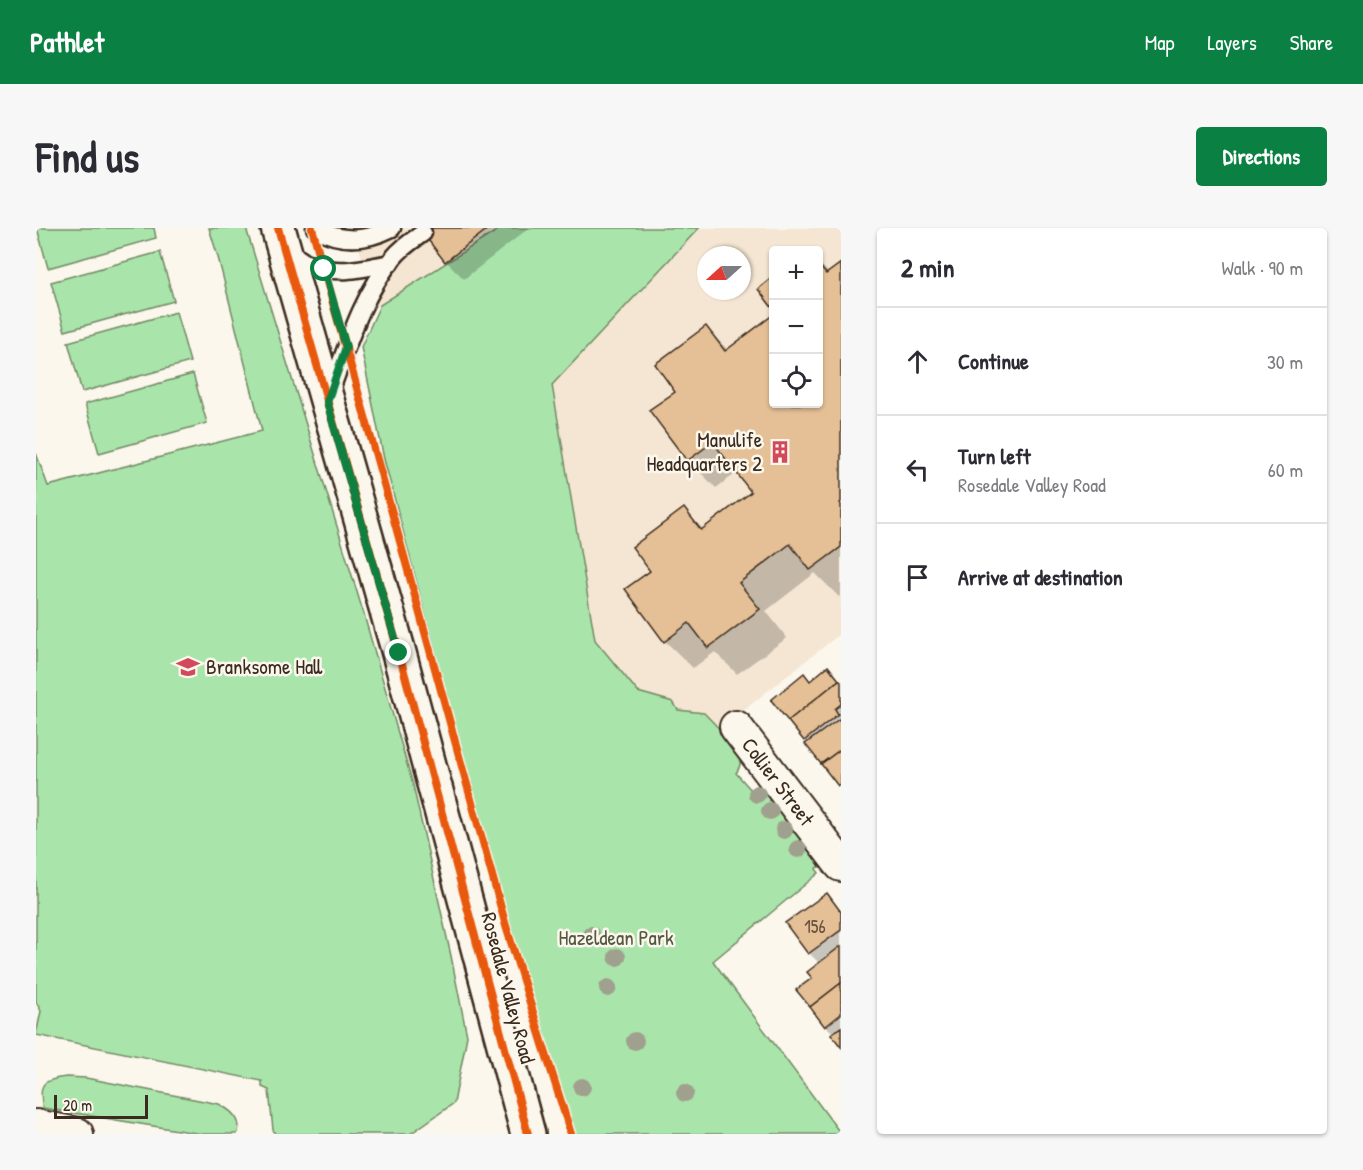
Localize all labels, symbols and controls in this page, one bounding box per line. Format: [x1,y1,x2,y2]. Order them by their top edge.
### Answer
text: Pathlet [30,23,104,61]
text: Map [1145,28,1174,57]
text: Layers [1207,28,1257,57]
text: Share [1290,28,1333,57]
button: Directions [1196,127,1327,186]
text: Find us [36,128,139,185]
north arrow [697,246,751,300]
map controls [769,246,823,408]
button: + [769,246,823,300]
text: 2 min [901,250,954,285]
text: Walk · 90 m [1222,254,1303,281]
route start [310,255,336,281]
button: − [769,300,823,354]
icon: ahead [901,345,934,378]
text: Continue [958,346,1029,376]
text: 30 m [1267,348,1303,375]
button: locate [769,354,823,408]
place label: Manulife Headquarters 2 [647,425,762,478]
building icon: Manulife Headquarters 2 [767,439,793,465]
text: Turn left [958,441,1031,471]
icon: left [901,453,934,486]
text: 60 m [1268,456,1303,483]
text: Rosedale Valley Road [958,471,1106,498]
icon: arrive [901,561,934,594]
text: Arrive at destination [958,562,1123,592]
route end [385,639,411,665]
place label: Branksome Hall [206,652,323,681]
school or university icon: Branksome Hall [175,654,201,680]
street label: Collier Street [735,731,822,832]
street label: Rosedale Valley Road [474,909,543,1067]
house number: 156 [804,914,826,939]
park label: Hazeldean Park [558,923,674,952]
scale bar [54,1092,148,1120]
text: 20 m [63,1094,92,1116]

